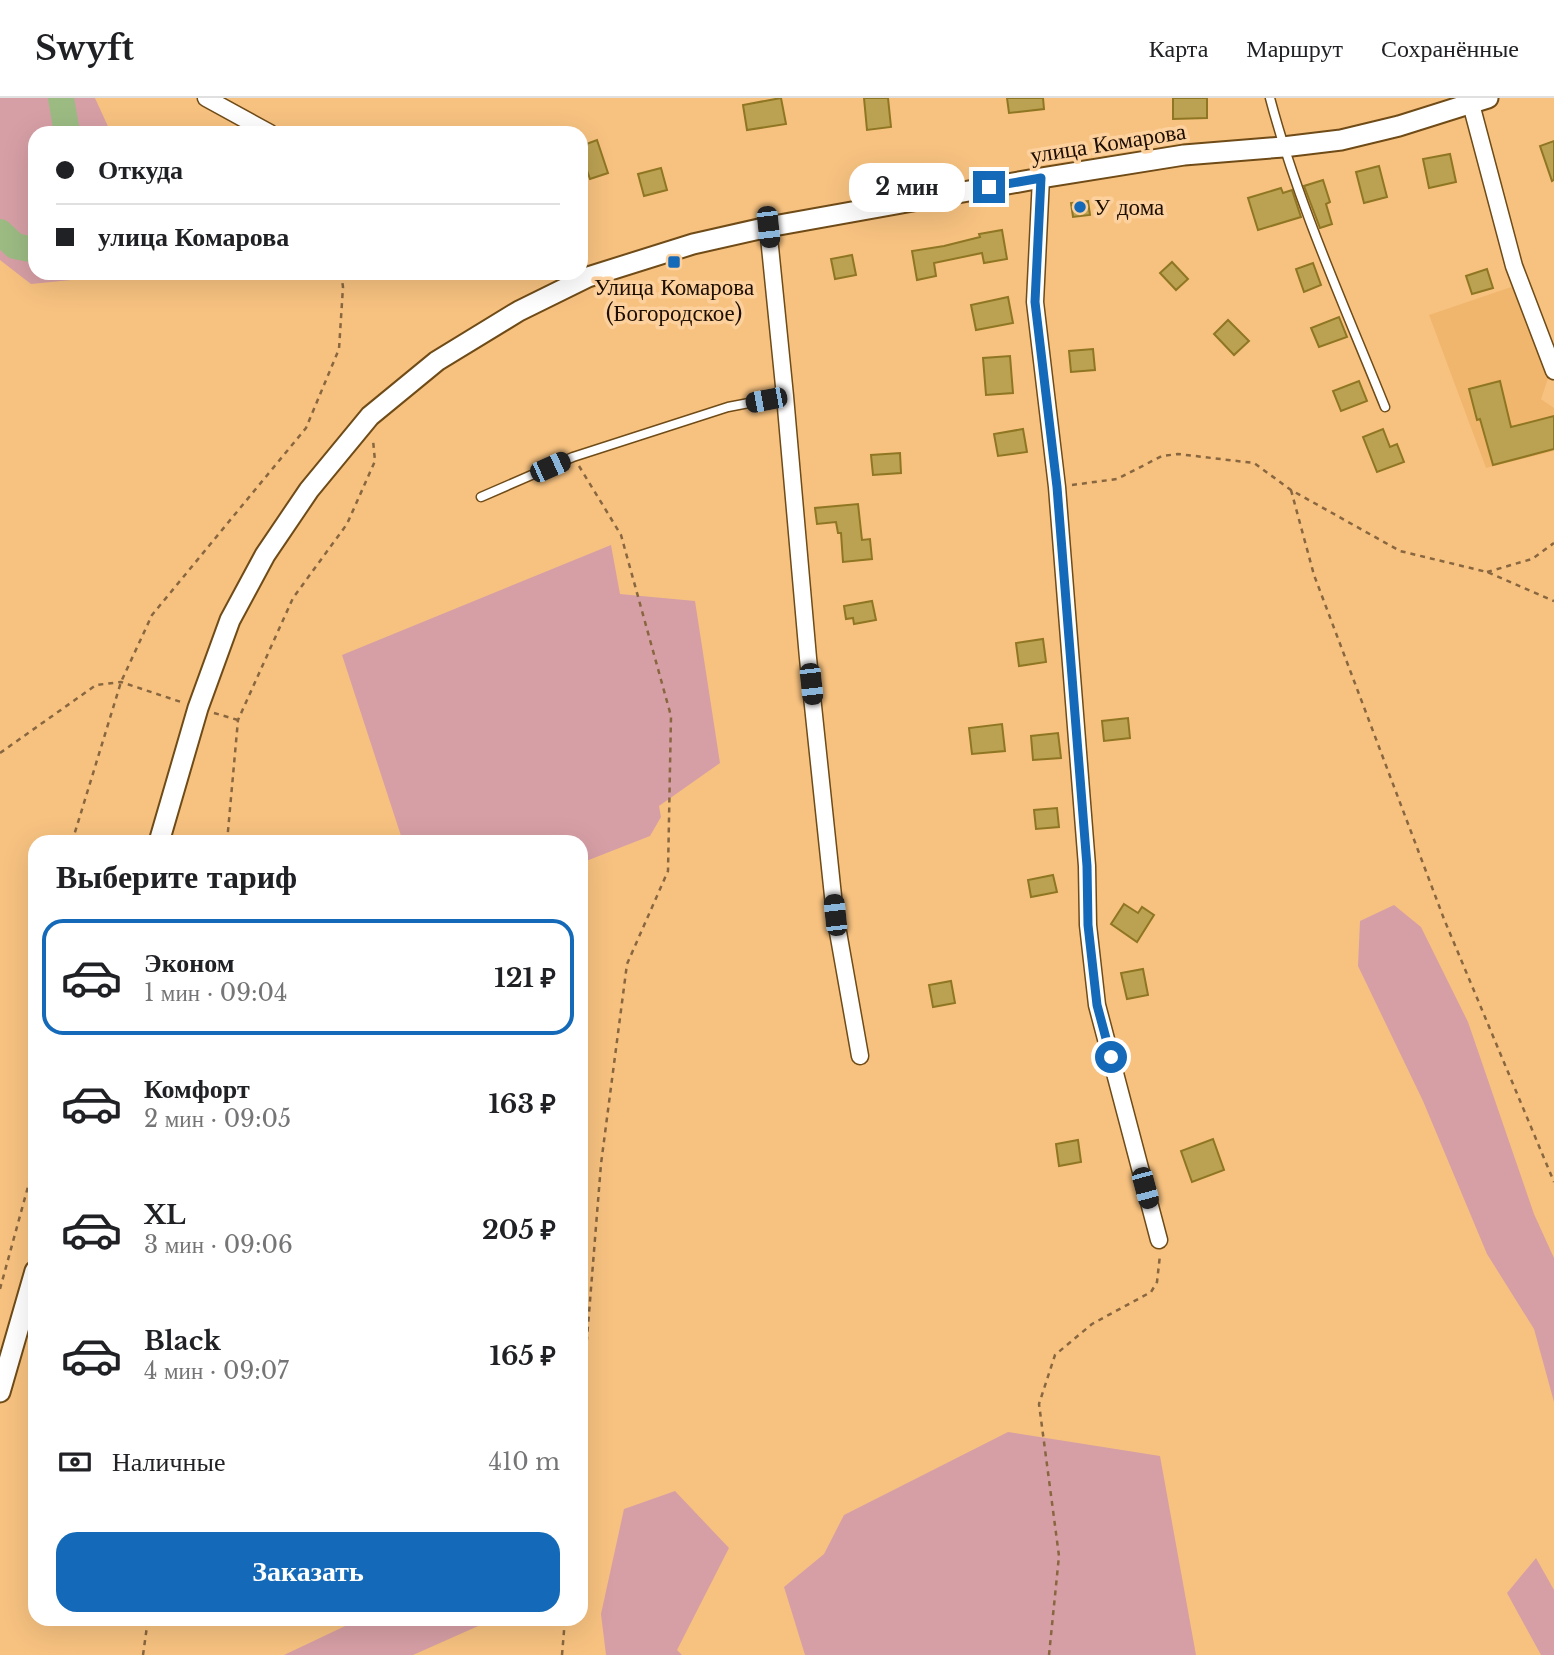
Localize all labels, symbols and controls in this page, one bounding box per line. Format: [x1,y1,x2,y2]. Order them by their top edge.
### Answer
text: Swyft [35,28,134,69]
text: Карта [1149,34,1208,63]
text: Маршрут [1246,34,1343,63]
text: Сохранённые [1381,34,1519,63]
street label: улица Комарова [1028,117,1188,169]
text: Откуда [98,154,183,186]
callout: 2 мин [849,162,964,212]
route end [973,171,1005,203]
text: 2 мин [875,173,939,201]
place label: У дома [1094,193,1164,221]
marker: У дома [1072,199,1088,215]
car [756,205,781,249]
text: улица Комарова [98,221,289,253]
marker: Улица Комарова (Богородское) [666,254,682,270]
place label: Улица Комарова (Богородское) [594,273,754,327]
car [744,386,789,414]
car [527,449,574,485]
car [799,662,824,706]
text: Выберите тариф [56,857,297,897]
car [823,893,848,937]
icon: car [60,946,123,1009]
text: Эконом [144,947,234,979]
text: 121 ₽ [494,962,556,994]
text: 1 мин · 09:04 [144,979,287,1007]
route start [1095,1041,1127,1073]
icon: car [60,1072,123,1135]
text: Комфорт [144,1073,250,1105]
text: 163 ₽ [489,1088,556,1120]
text: 2 мин · 09:05 [144,1105,291,1133]
car [1130,1165,1161,1211]
icon: car [60,1198,123,1261]
text: XL [144,1199,186,1231]
text: 205 ₽ [482,1214,556,1246]
text: 3 мин · 09:06 [144,1231,293,1259]
icon: car [60,1324,123,1387]
text: Black [144,1325,221,1357]
text: 165 ₽ [490,1340,556,1372]
text: 4 мин · 09:07 [144,1357,289,1385]
icon: cash [56,1443,94,1481]
text: Наличные [112,1446,225,1478]
text: 410 m [489,1448,560,1476]
button: Заказать [56,1532,560,1612]

